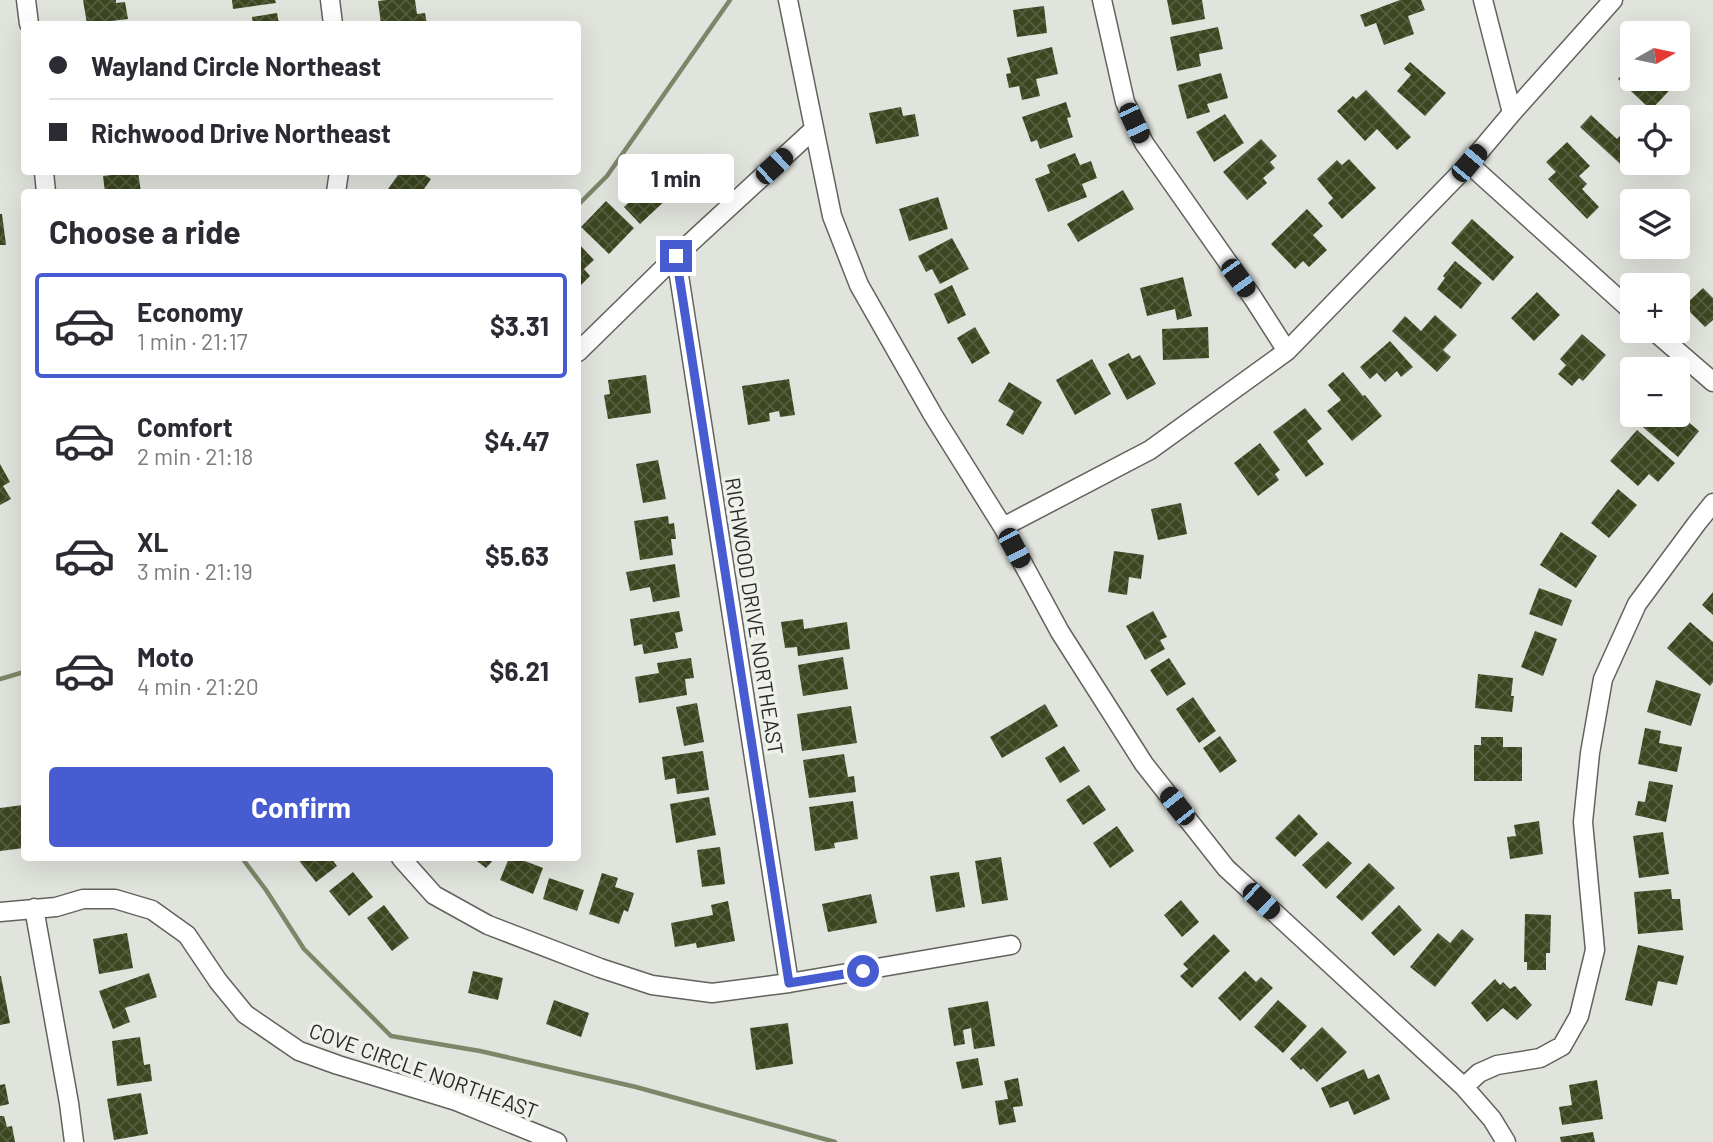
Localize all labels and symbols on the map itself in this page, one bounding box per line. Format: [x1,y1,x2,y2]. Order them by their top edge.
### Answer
north arrow [1620,21,1690,91]
car [1116,100,1153,146]
car [1448,140,1491,186]
car [752,144,797,188]
callout: 1 min [618,154,734,204]
route end [660,240,692,272]
car [1218,255,1259,301]
street label: RICHWOOD DRIVE NORTHEAST [721,475,789,757]
car [995,525,1034,571]
car [1156,783,1199,829]
car [1239,879,1284,923]
route start [847,955,879,987]
street label: COVE CIRCLE NORTHEAST [306,1017,542,1123]

